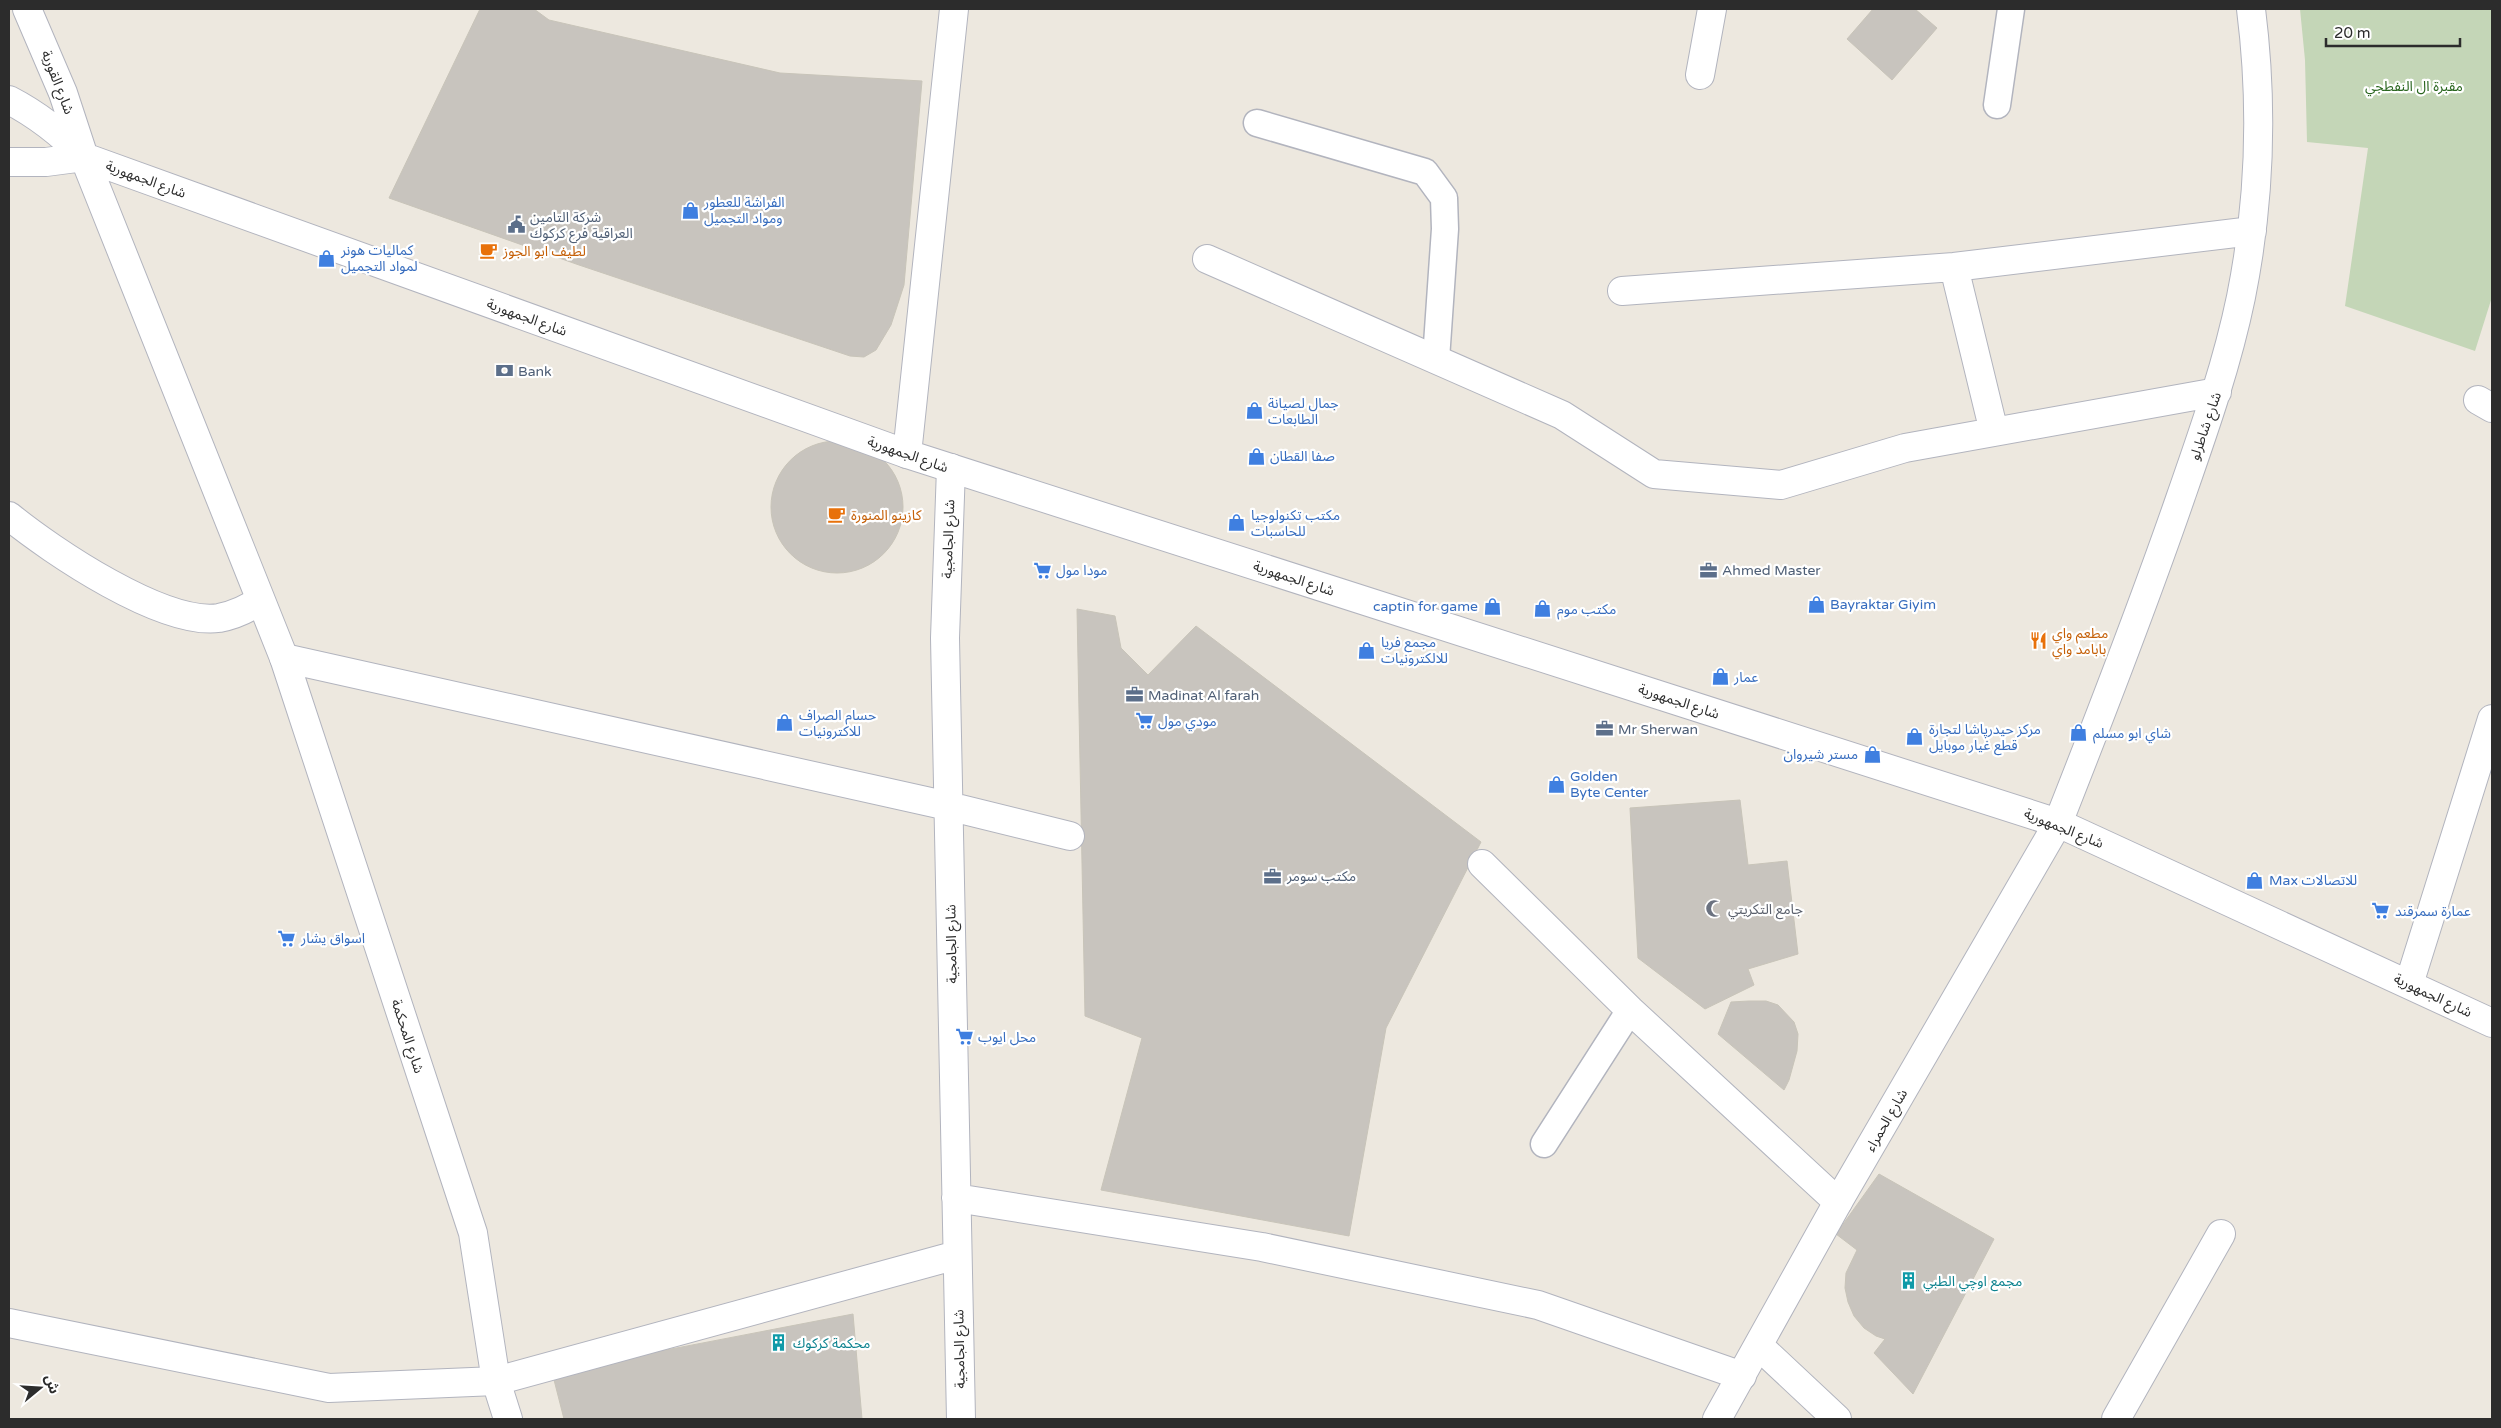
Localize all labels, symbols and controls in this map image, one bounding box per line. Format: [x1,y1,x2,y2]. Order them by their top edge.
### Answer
scale bar [2326,15,2460,47]
text: 20 m [2334,24,2371,42]
street label: شارع القورية [36,48,78,117]
park label: مقبرة ال النفطجي [2365,78,2463,97]
street label: شارع الجمهورية [103,157,188,204]
place label: الفراشة للعطور ومواد التجميل [703,194,785,227]
shop icon: الفراشة للعطور ومواد التجميل [680,200,700,220]
place label: شركة التامين العراقية فرع كركوك [530,209,633,244]
public building icon: شركة التامين العراقية فرع كركوك [506,215,526,235]
cafe icon: لطيف ابو الجوز [479,241,499,261]
place label: كماليات هونر لمواد التجميل [340,242,418,275]
place label: لطيف ابو الجوز [502,243,586,260]
shop icon: كماليات هونر لمواد التجميل [317,248,337,268]
street label: شارع الجمهورية [484,295,569,342]
bank icon: Bank [494,361,514,381]
place label: Bank [518,363,552,380]
street label: شارع شاطرلو [2186,390,2227,463]
place label: جمال لصيانة الطابعات [1268,395,1339,428]
shop icon: جمال لصيانة الطابعات [1244,401,1264,421]
street label: شارع الجمهورية [865,433,950,478]
shop icon: صفا القطان [1246,446,1266,466]
place label: صفا القطان [1270,448,1335,465]
street label: شارع الجامجية [939,499,960,579]
cafe icon: كازينو المنورة [827,505,847,525]
place label: كازينو المنورة [851,507,922,524]
place label: مكتب تكنولوجيا للحاسبات [1251,507,1340,540]
shop icon: مكتب تكنولوجيا للحاسبات [1227,513,1247,533]
street label: شارع الجمهورية [1251,557,1337,601]
supermarket icon: مودا مول [1032,560,1052,580]
office icon: Ahmed Master [1698,560,1718,580]
place label: مودا مول [1056,562,1107,579]
place label: Ahmed Master [1722,562,1821,579]
shop icon: Bayraktar Giyim [1806,594,1826,614]
shop icon: captin for game [1482,596,1502,616]
place label: Bayraktar Giyim [1830,596,1936,613]
place label: captin for game [1373,598,1478,615]
shop icon: مكتب موم [1533,599,1553,619]
place label: مكتب موم [1557,601,1616,620]
place label: مطعم واي بابامد واي [2052,625,2108,660]
restaurant icon: مطعم واي بابامد واي [2028,631,2048,651]
place label: مجمع فريا للالكترونيات [1381,634,1448,667]
shop icon: مجمع فريا للالكترونيات [1357,640,1377,660]
shop icon: عمار [1710,667,1730,687]
place label: عمار [1733,669,1758,686]
street label: شارع الجمهورية [1636,680,1722,724]
office icon: Madinat Al farah [1124,685,1144,705]
place label: Madinat Al farah [1148,687,1259,704]
place label: حسام الصراف للاكترونيات [799,707,876,740]
supermarket icon: مودي مول [1134,711,1154,731]
shop icon: حسام الصراف للاكترونيات [775,713,795,733]
place label: مودي مول [1158,713,1217,732]
office icon: Mr Sherwan [1594,719,1614,739]
place label: Mr Sherwan [1618,721,1698,738]
place label: مركز حيدرپاشا لتجارة قطع غيار موبايل [1929,721,2041,756]
shop icon: شاي ابو مسلم [2069,723,2089,743]
place label: شاي ابو مسلم [2093,725,2171,744]
shop icon: مركز حيدرپاشا لتجارة قطع غيار موبايل [1905,727,1925,747]
shop icon: مستر شيروان [1862,744,1882,764]
place label: مستر شيروان [1783,746,1858,763]
place label: Golden Byte Center [1570,768,1649,801]
shop icon: Golden Byte Center [1546,774,1566,794]
street label: شارع الجمهورية [2021,805,2106,854]
office icon: مكتب سومر [1263,866,1283,886]
place label: مكتب سومر [1286,868,1356,885]
shop icon: Max للاتصالات [2245,870,2265,890]
place label: Max للاتصالات [2269,872,2357,889]
mosque icon: جامع التكريتي [1704,899,1724,919]
place label: جامع التكريتي [1728,901,1803,920]
supermarket icon: عمارة سمرقند [2371,901,2391,921]
place label: عمارة سمرقند [2395,903,2471,920]
street label: شارع الجامجية [942,904,963,984]
supermarket icon: اسواق يشار [277,928,297,948]
place label: اسواق يشار [300,930,365,947]
street label: شارع الجمهورية [2390,970,2475,1023]
street label: شارع المحكمة [386,997,427,1076]
supermarket icon: محل ايوب [954,1027,974,1047]
place label: محل ايوب [978,1029,1036,1046]
street label: شارع الحمراء [1862,1086,1913,1155]
building icon: مجمع اوچي الطبي [1899,1271,1919,1291]
place label: مجمع اوچي الطبي [1923,1273,2022,1292]
street label: شارع الجامجية [950,1309,971,1389]
building icon: محكمة كركوك [769,1333,789,1353]
place label: محكمة كركوك [793,1335,870,1352]
north arrow [15,1363,65,1413]
text: ش [41,1372,63,1396]

